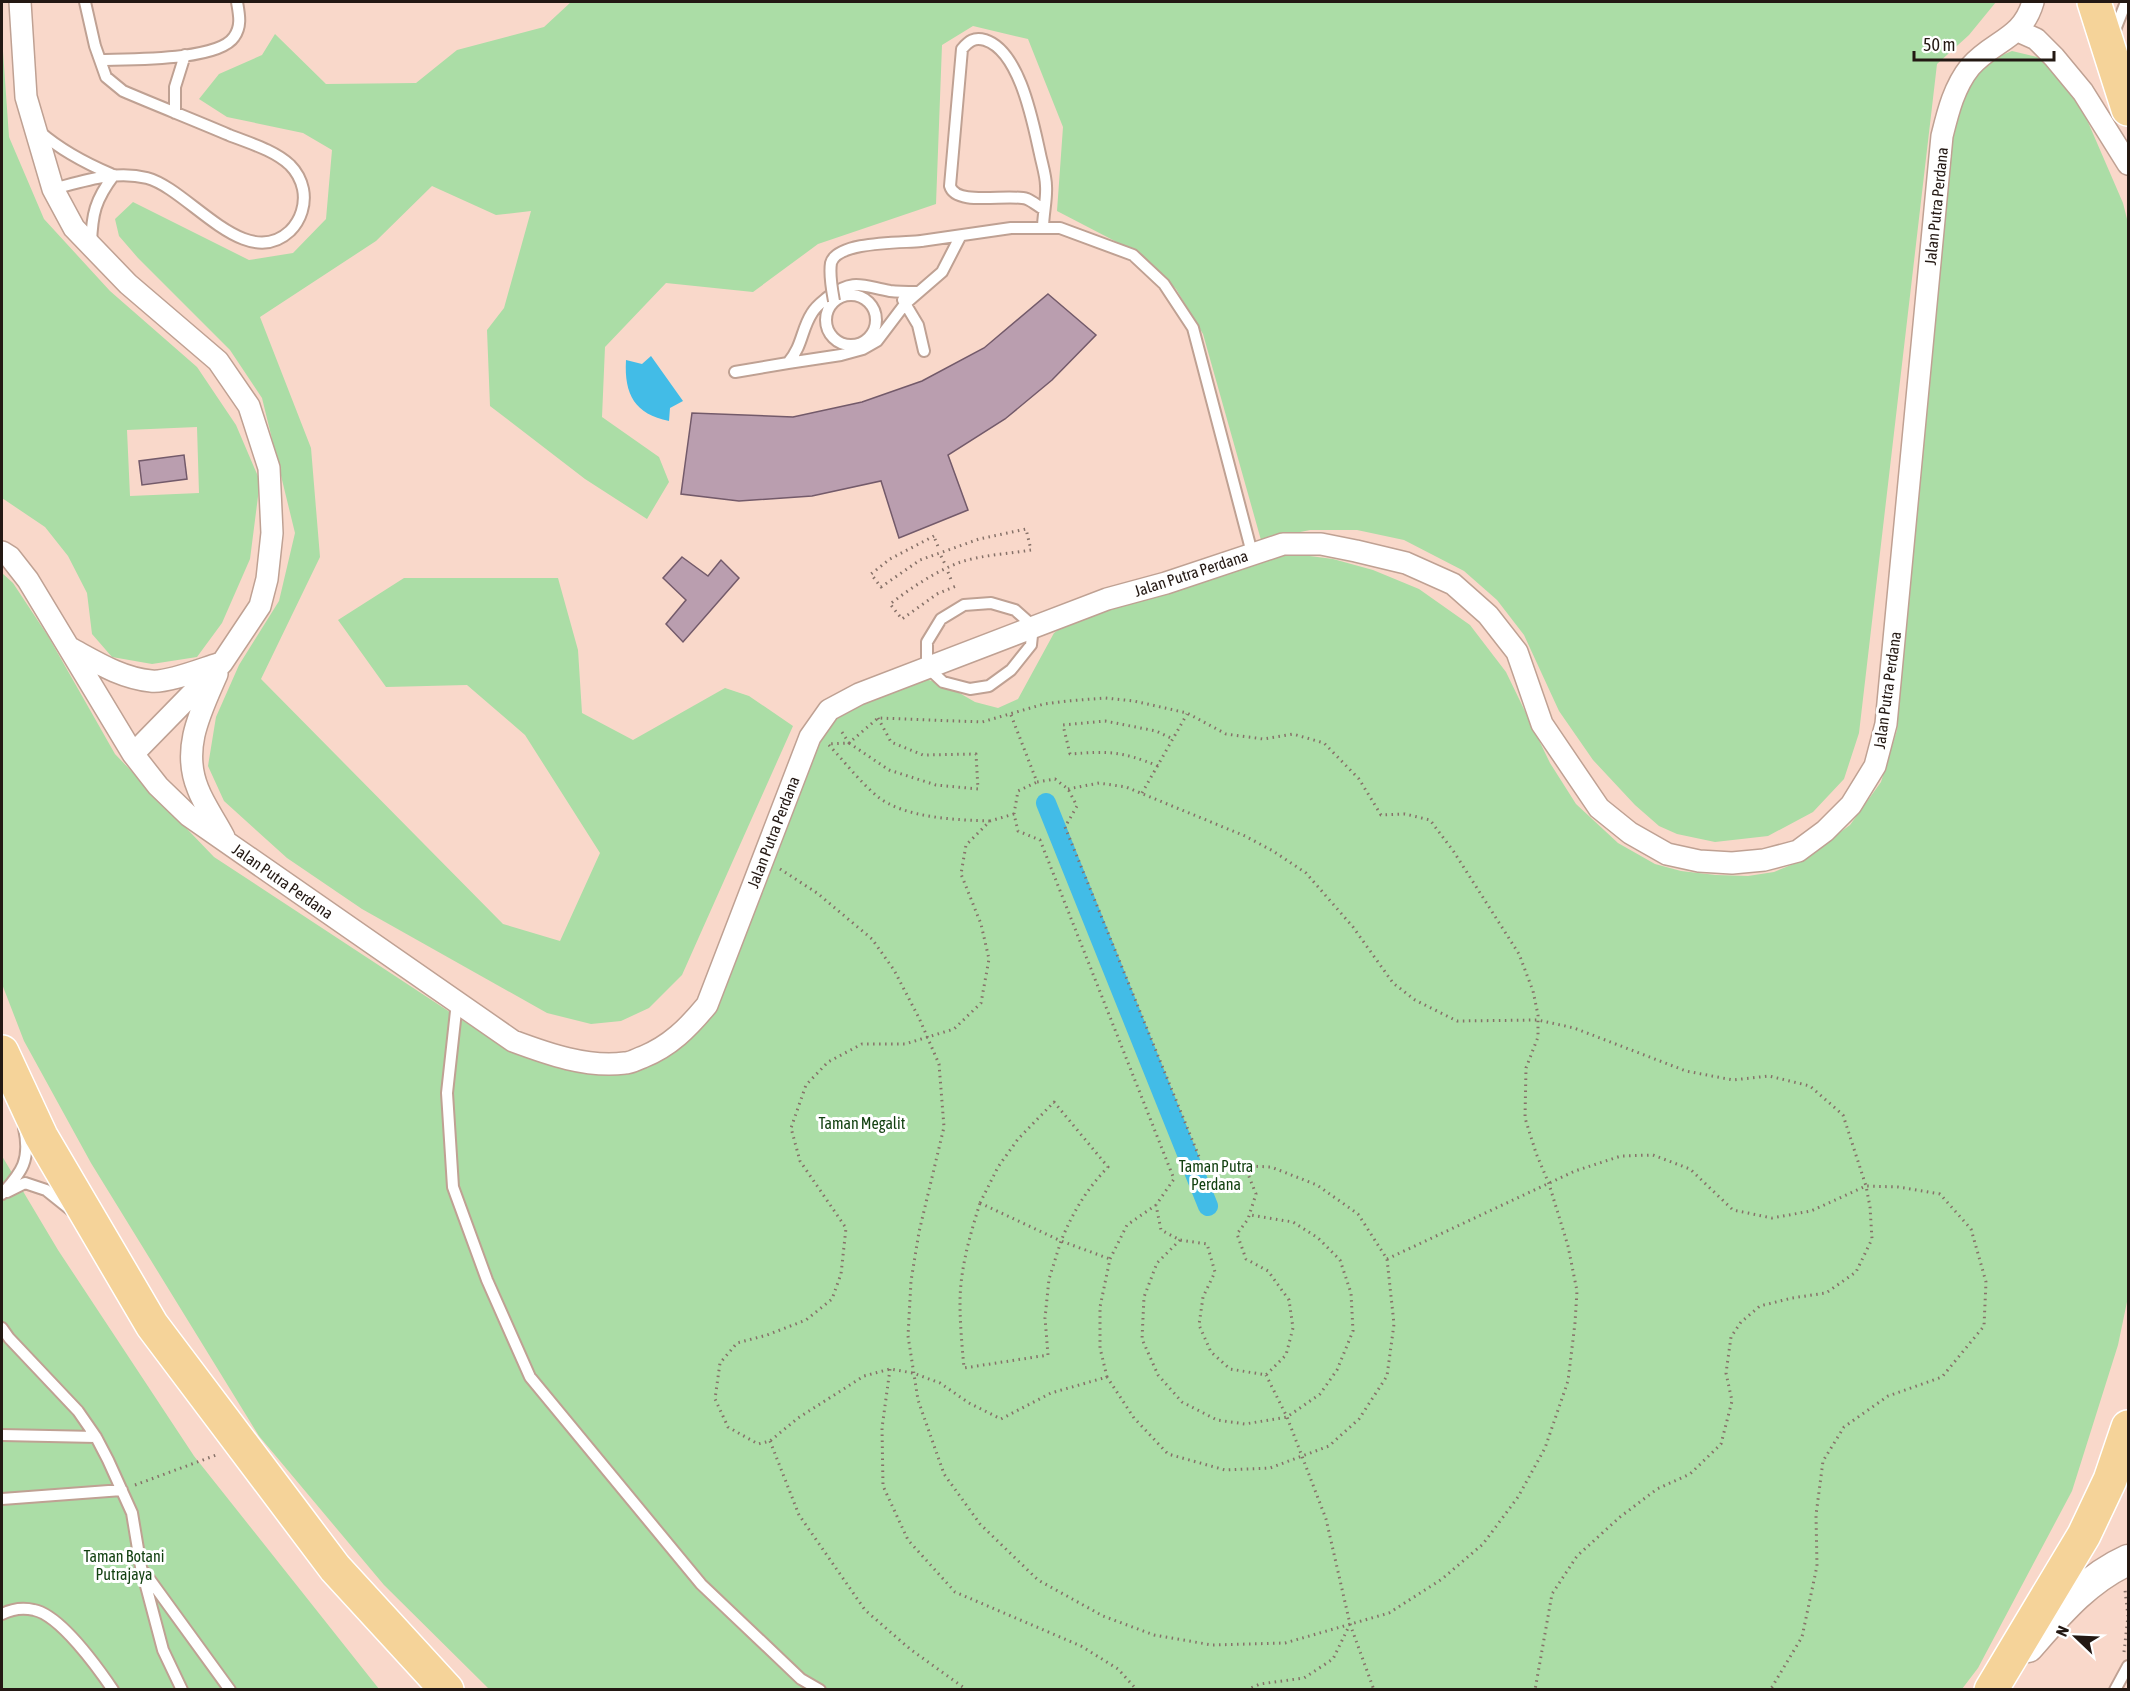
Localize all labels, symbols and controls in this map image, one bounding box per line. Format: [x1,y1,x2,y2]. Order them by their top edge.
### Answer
scale bar [1914,24,2054,62]
text: 50 m [1923,34,1955,55]
street label: Jalan Putra Perdana [1921,146,1951,266]
street label: Jalan Putra Perdana [1132,546,1250,600]
street label: Jalan Putra Perdana [1870,630,1904,750]
street label: Jalan Putra Perdana [743,774,803,890]
street label: Jalan Putra Perdana [229,840,337,922]
park label: Taman Megalit [819,1114,906,1133]
park label: Taman Putra Perdana [1179,1157,1253,1193]
park label: Taman Botani Putrajaya [84,1547,164,1584]
north arrow [2046,1607,2106,1667]
text: N [2052,1623,2072,1639]

